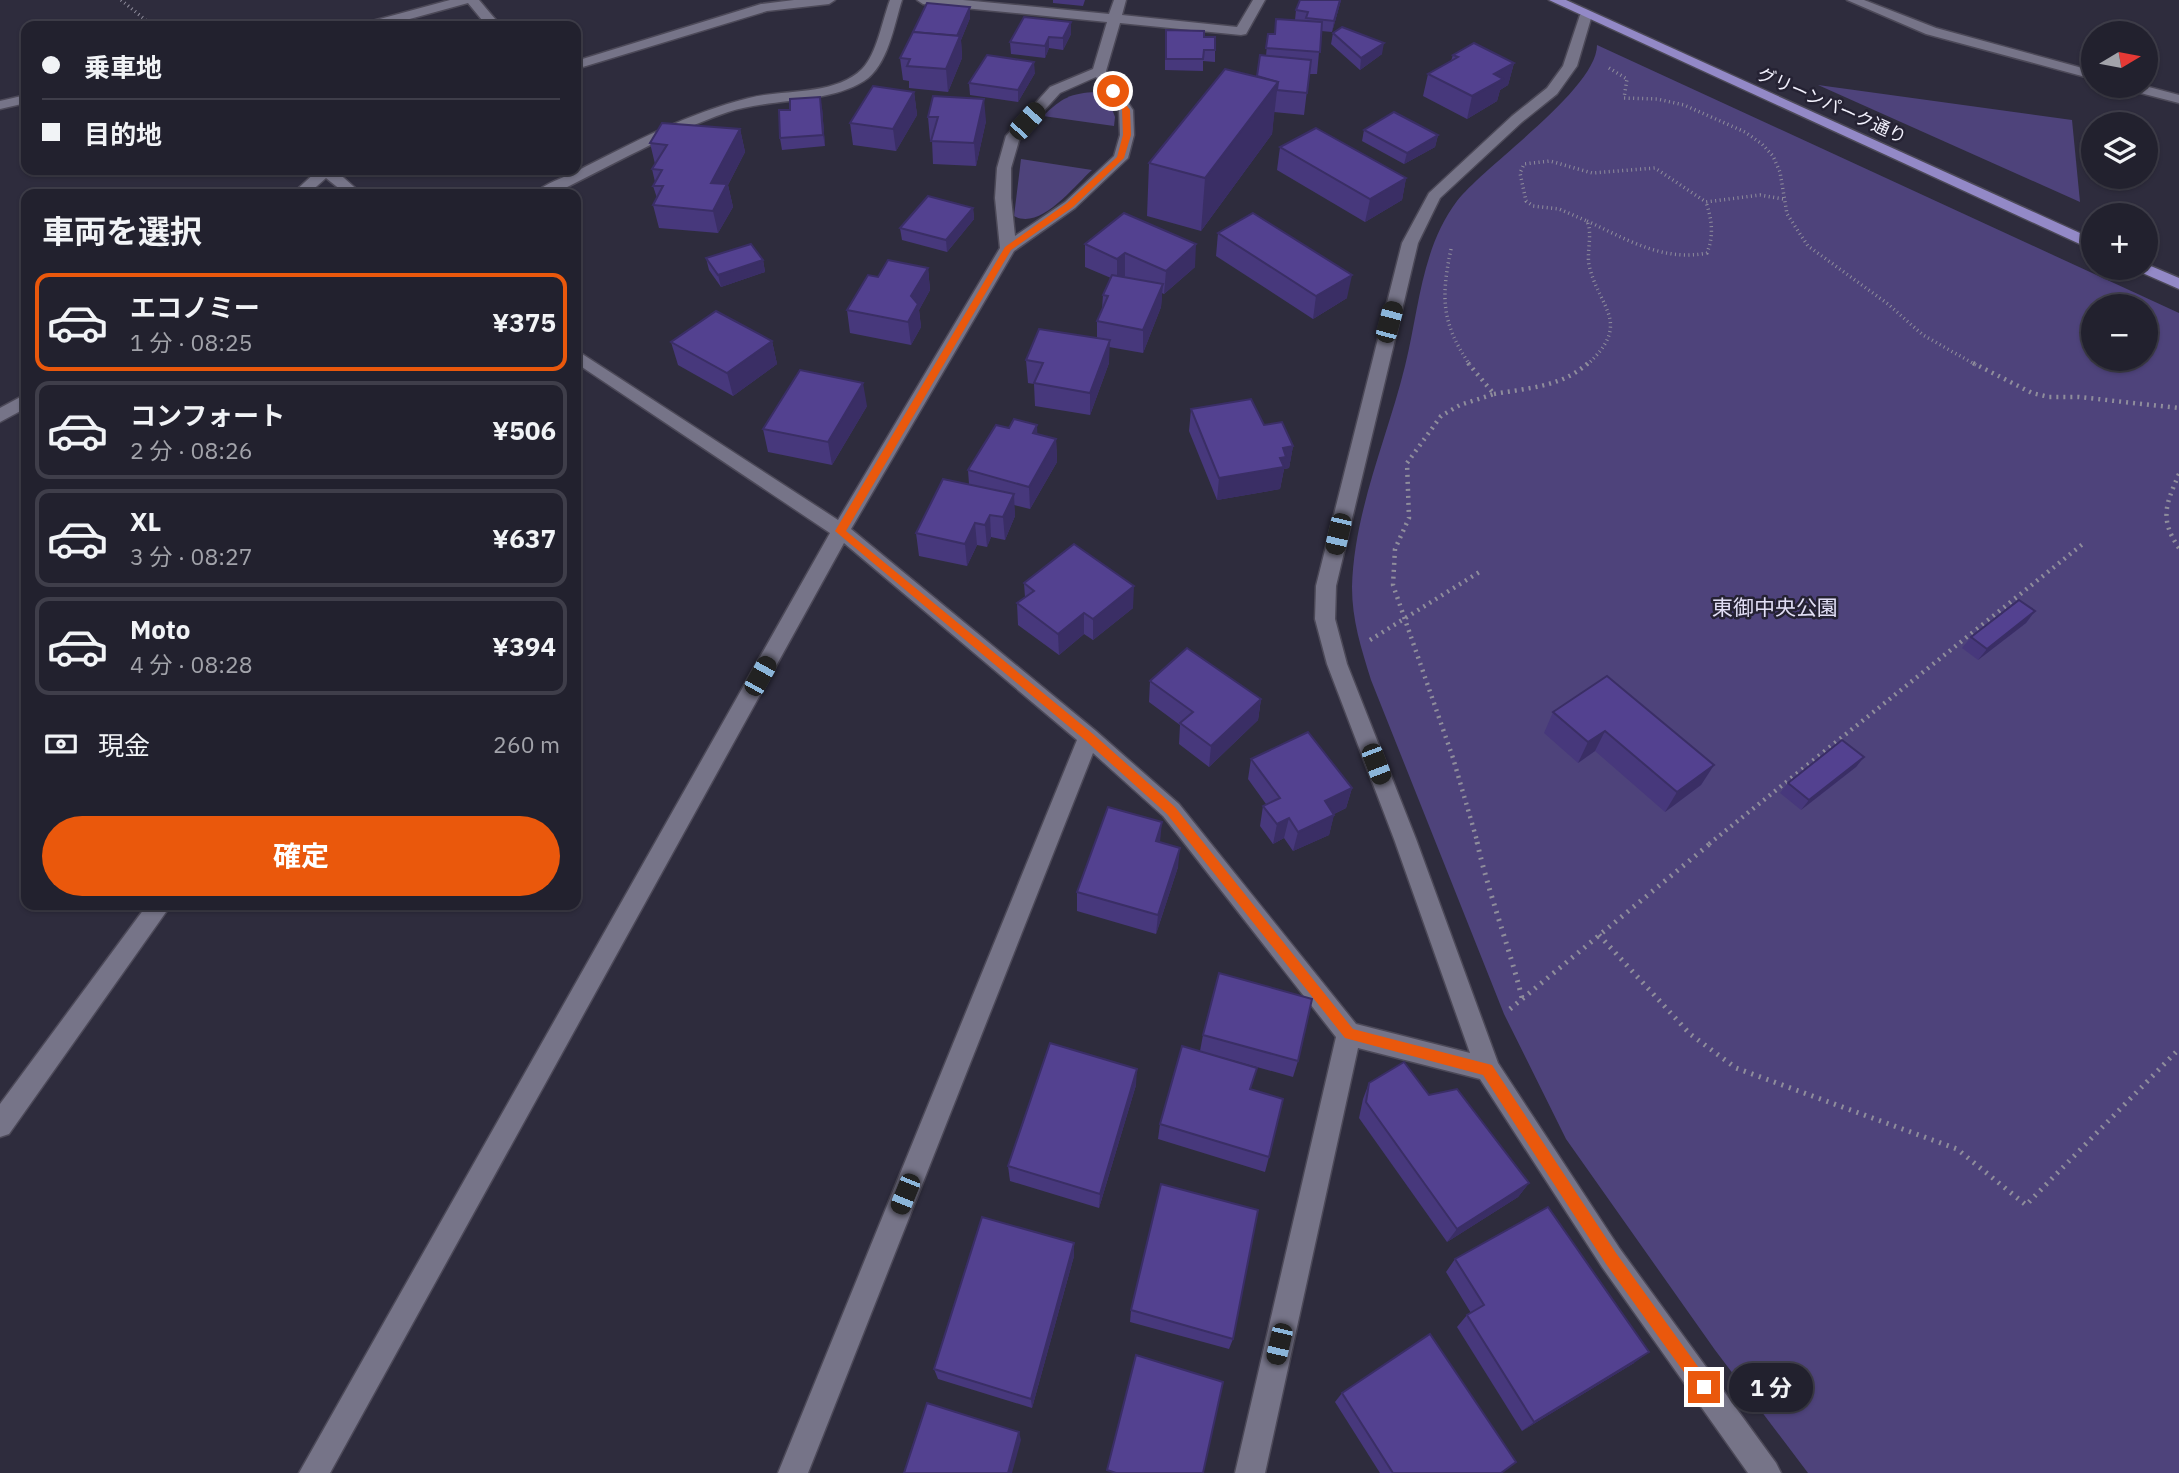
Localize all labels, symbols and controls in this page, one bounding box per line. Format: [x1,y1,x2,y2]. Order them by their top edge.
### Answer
north arrow [2081,21,2158,98]
map controls [2081,21,2158,371]
text: 乗車地 [84,50,162,84]
street label: グリーンパーク通り [1754,62,1910,148]
route start [1097,75,1129,107]
car [1006,98,1049,144]
button: layers [2081,112,2158,189]
text: 目的地 [84,117,162,151]
button: + [2081,203,2158,280]
text: 車両を選択 [42,210,202,252]
text: エコノミー [130,290,260,324]
icon: car [46,291,109,354]
button: − [2081,294,2158,371]
car [1374,299,1405,345]
text: ¥375 [492,305,556,339]
text: 1 分 · 08:25 [130,327,253,357]
text: コンフォート [130,398,285,432]
icon: car [46,399,109,462]
text: ¥506 [492,413,556,447]
text: 2 分 · 08:26 [130,435,253,465]
text: XL [130,504,161,538]
icon: car [46,507,109,570]
car [1324,511,1353,557]
text: ¥637 [492,521,556,555]
text: 3 分 · 08:27 [130,541,253,571]
park label: 東御中央公園 [1712,593,1838,621]
text: Moto [130,612,190,646]
icon: car [46,615,109,678]
text: ¥394 [492,629,556,663]
text: 4 分 · 08:28 [130,649,253,679]
car [741,653,780,699]
icon: cash [42,725,80,763]
text: 現金 [98,728,150,762]
text: 260 m [493,729,560,759]
car [1359,741,1394,787]
button: 確定 [42,816,560,896]
car [888,1171,923,1217]
car [1265,1321,1294,1367]
callout: 1 分 [1728,1362,1812,1412]
route end [1688,1371,1720,1403]
text: 1 分 [1750,1372,1792,1402]

